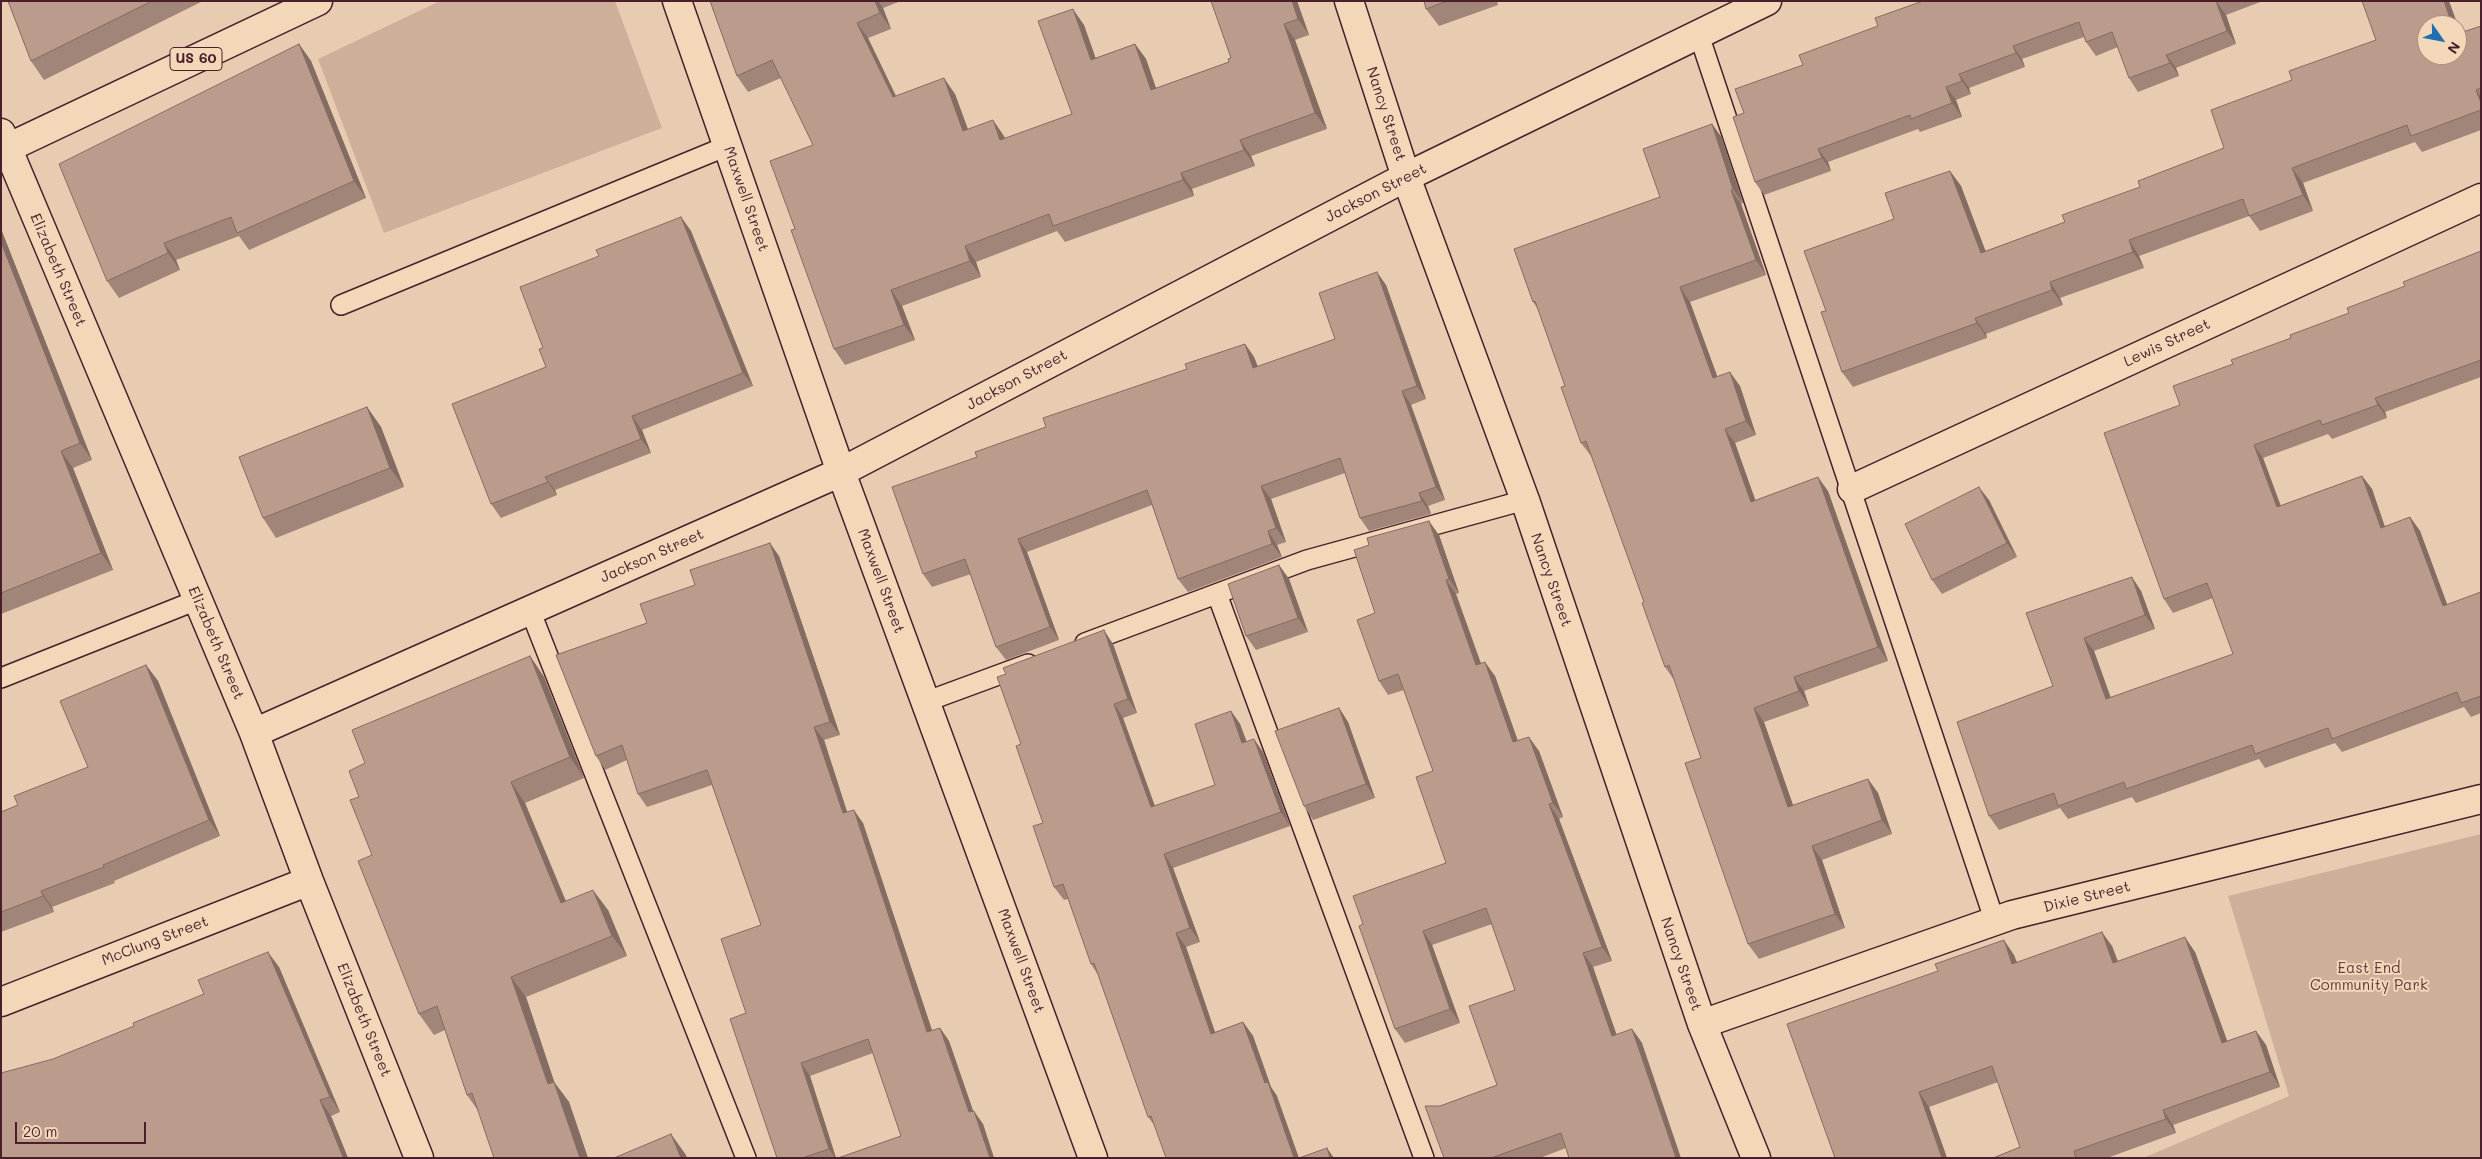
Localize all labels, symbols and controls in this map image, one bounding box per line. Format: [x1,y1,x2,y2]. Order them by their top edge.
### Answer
north arrow [2417,15,2467,65]
text: N [2443,38,2465,58]
road number: US 60 [170,48,222,70]
street label: Nancy Street [1362,65,1410,163]
street label: Maxwell Street [720,144,772,254]
street label: Jackson Street [1322,160,1430,226]
street label: Elizabeth Street [26,211,90,329]
street label: Lewis Street [2121,315,2213,371]
street label: Jackson Street [964,346,1070,414]
street label: Jackson Street [597,525,707,587]
street label: Maxwell Street [854,526,908,636]
street label: Nancy Street [1527,531,1575,629]
street label: Elizabeth Street [184,584,248,702]
street label: Dixie Street [2042,878,2132,916]
street label: Maxwell Street [994,906,1048,1016]
street label: McClung Street [99,912,211,970]
street label: Nancy Street [1657,915,1705,1013]
park label: East End Community Park [2310,959,2428,994]
street label: Elizabeth Street [333,960,395,1080]
scale bar [18,1112,149,1144]
text: 20 m [23,1121,57,1141]

